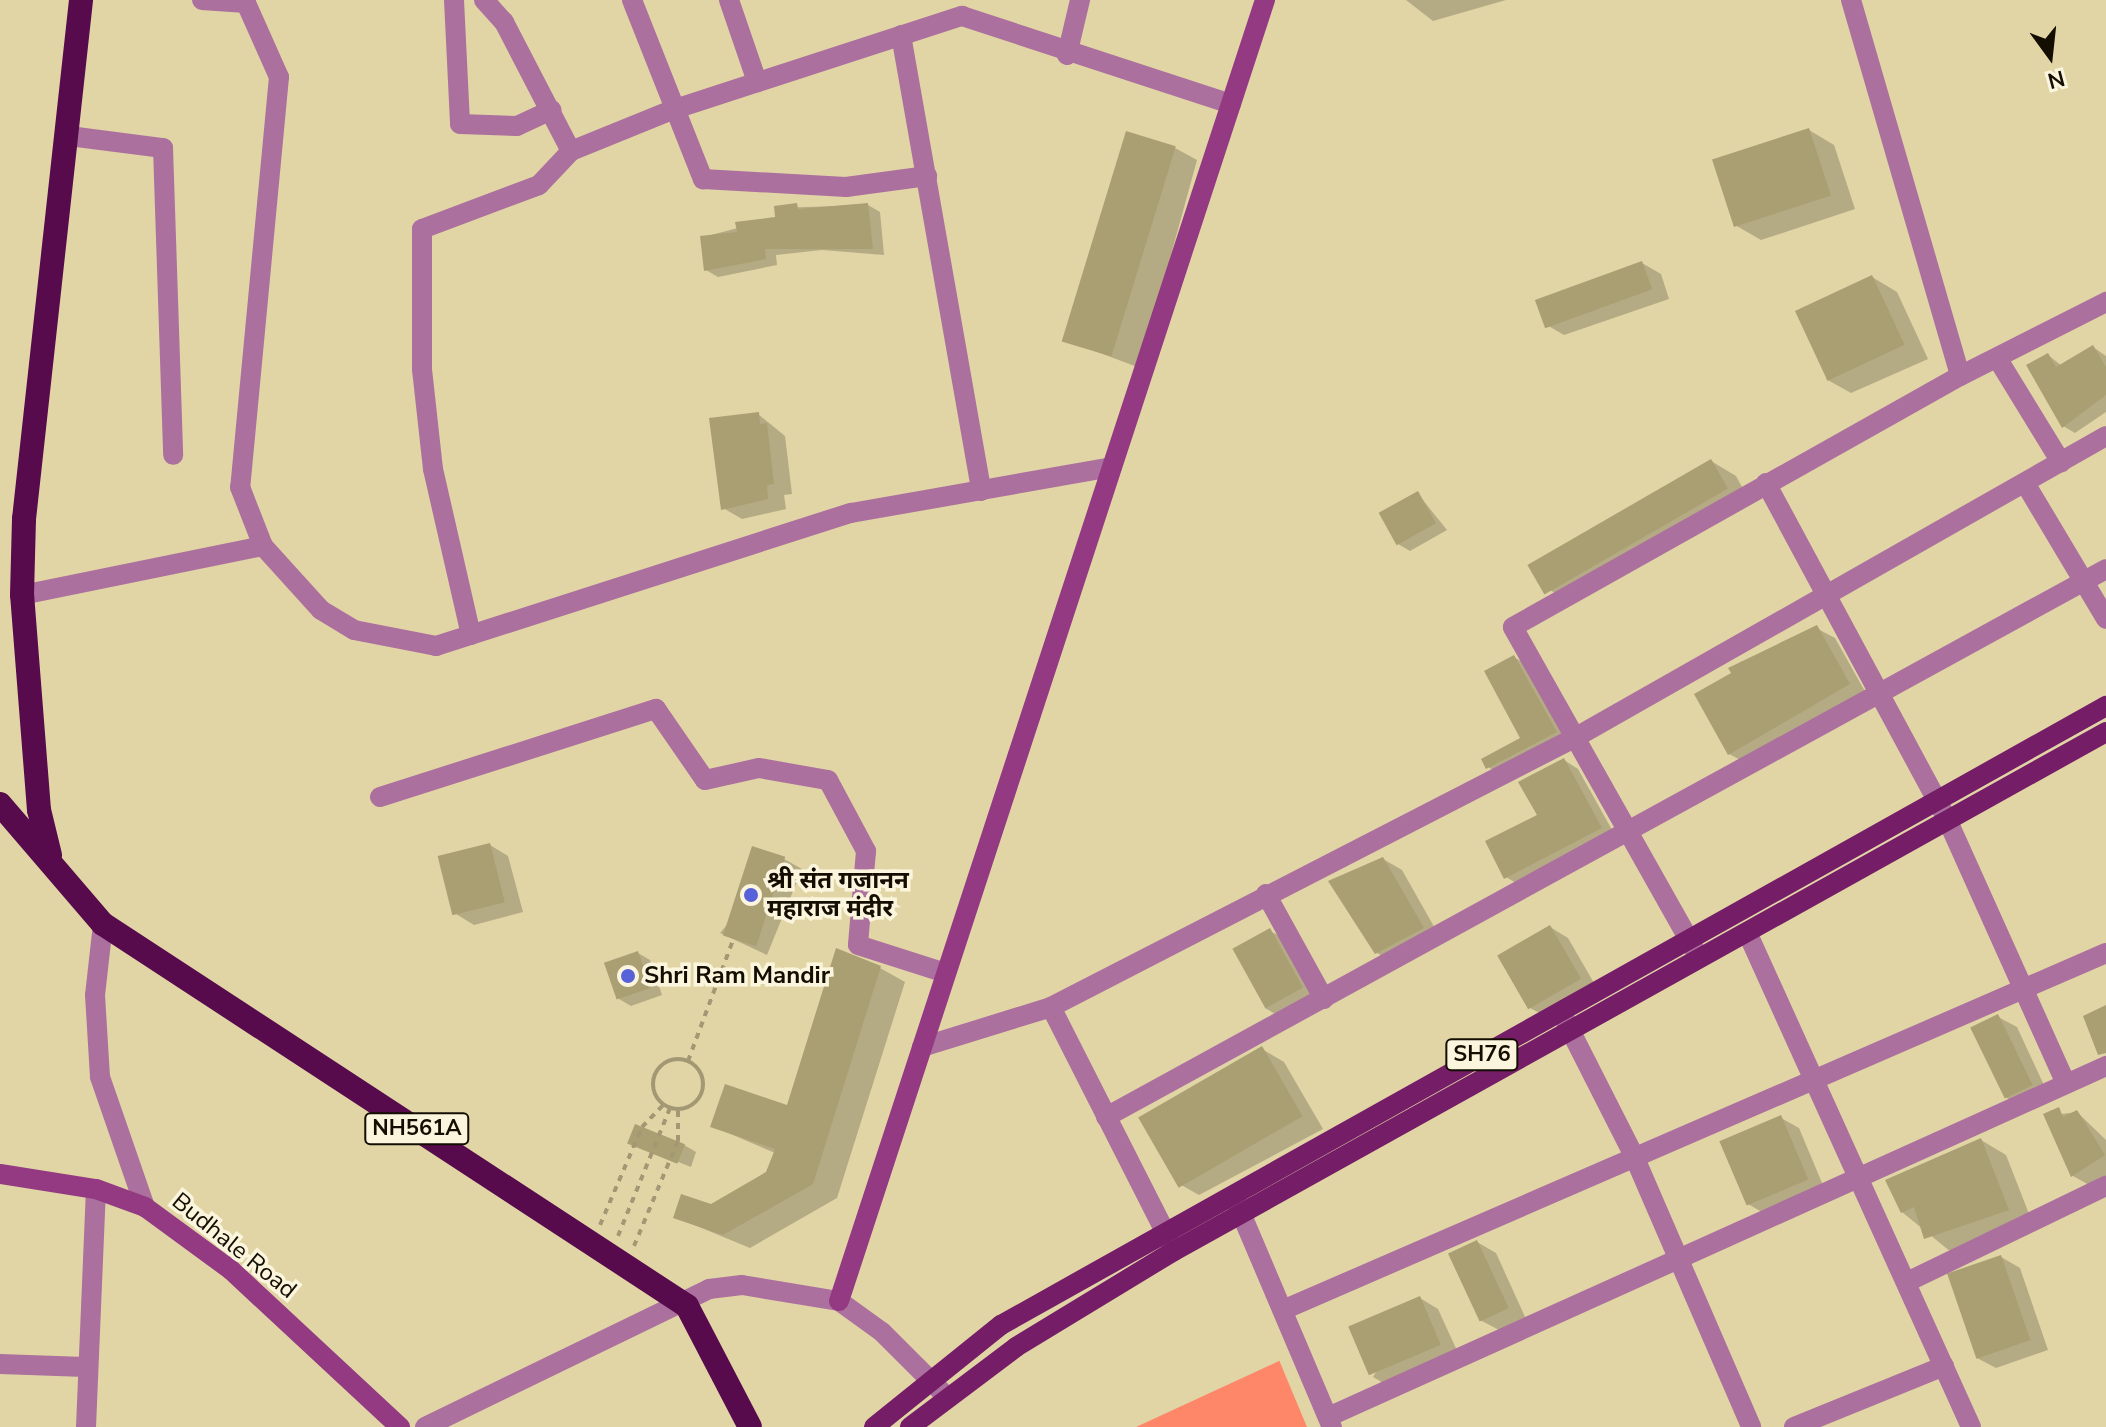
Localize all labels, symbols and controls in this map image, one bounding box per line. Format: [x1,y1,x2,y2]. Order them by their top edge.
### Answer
north arrow [2010,16,2090,96]
text: N [2044,63,2068,96]
place label: श्री संंत गजानन महाराज मंदीर [767,867,909,923]
marker: श्री संंत गजानन महाराज मंदीर [742,886,760,904]
place label: Shri Ram Mandir [644,962,830,990]
marker: Shri Ram Mandir [619,967,637,985]
road number: SH76 [1444,1037,1520,1073]
road number: NH561A [363,1111,471,1147]
street label: Budhale Road [166,1187,302,1305]

